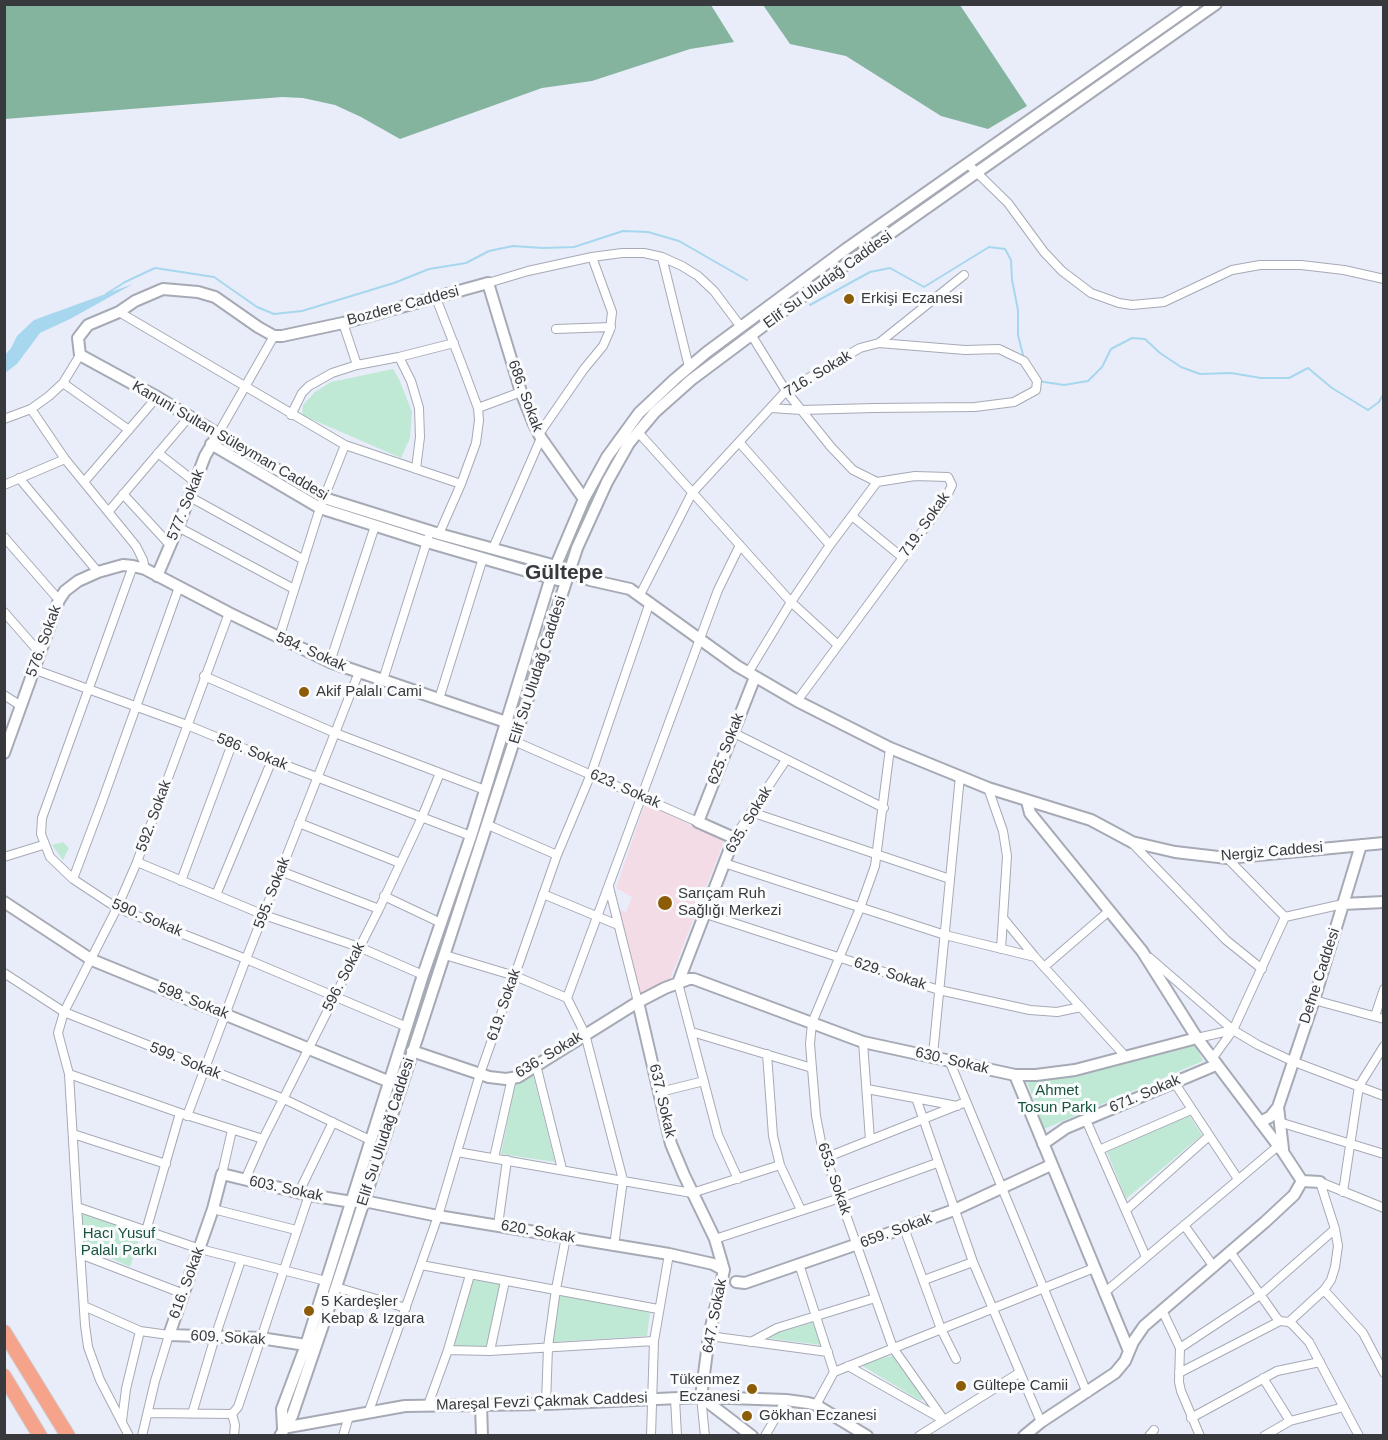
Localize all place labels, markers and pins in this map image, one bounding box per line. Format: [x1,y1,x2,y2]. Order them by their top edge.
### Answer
place label: Erkişi Eczanesi [861,290,963,308]
marker: Erkişi Eczanesi [842,292,856,306]
place label: Akif Palalı Cami [316,683,422,701]
marker: Akif Palalı Cami [297,685,311,699]
place label: Sarıçam Ruh Sağlığı Merkezi [678,885,781,920]
marker: Sarıçam Ruh Sağlığı Merkezi [656,894,674,912]
place label: 5 Kardeşler Kebap & Izgara [321,1293,424,1328]
marker: 5 Kardeşler Kebap & Izgara [302,1304,316,1318]
place label: Tükenmez Eczanesi [670,1371,740,1406]
place label: Gültepe Camii [973,1377,1068,1395]
marker: Gültepe Camii [954,1379,968,1393]
marker: Tükenmez Eczanesi [745,1382,759,1396]
place label: Gökhan Eczanesi [759,1407,877,1425]
marker: Gökhan Eczanesi [740,1409,754,1423]

